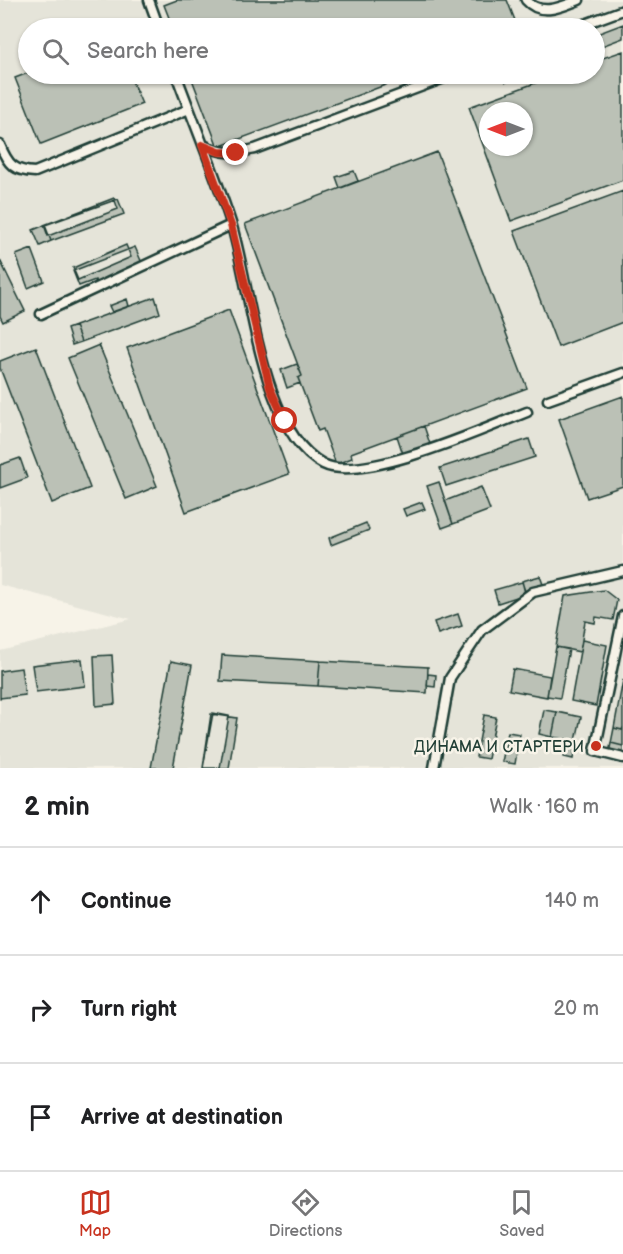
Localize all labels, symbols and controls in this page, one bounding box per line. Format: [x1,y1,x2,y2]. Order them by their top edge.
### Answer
search box [18,18,605,84]
icon: search [39,35,72,68]
text: Search here [87,38,209,65]
north arrow [479,102,533,156]
route end [222,139,248,165]
route start [271,407,297,433]
place label: ДИНАМА И СТАРТЕРИ [414,738,584,757]
marker: ДИНАМА И СТАРТЕРИ [589,739,603,753]
text: 2 min [24,792,90,823]
text: Walk · 160 m [490,795,599,819]
icon: ahead [24,885,57,918]
text: Continue [81,888,171,915]
text: 140 m [545,889,599,913]
icon: right [24,993,57,1026]
text: Turn right [81,996,177,1023]
text: 20 m [554,997,599,1021]
icon: arrive [24,1101,57,1134]
text: Arrive at destination [81,1104,283,1131]
tab: Map [79,1186,112,1241]
tab: Directions [269,1186,342,1241]
tab: Saved [499,1186,544,1241]

